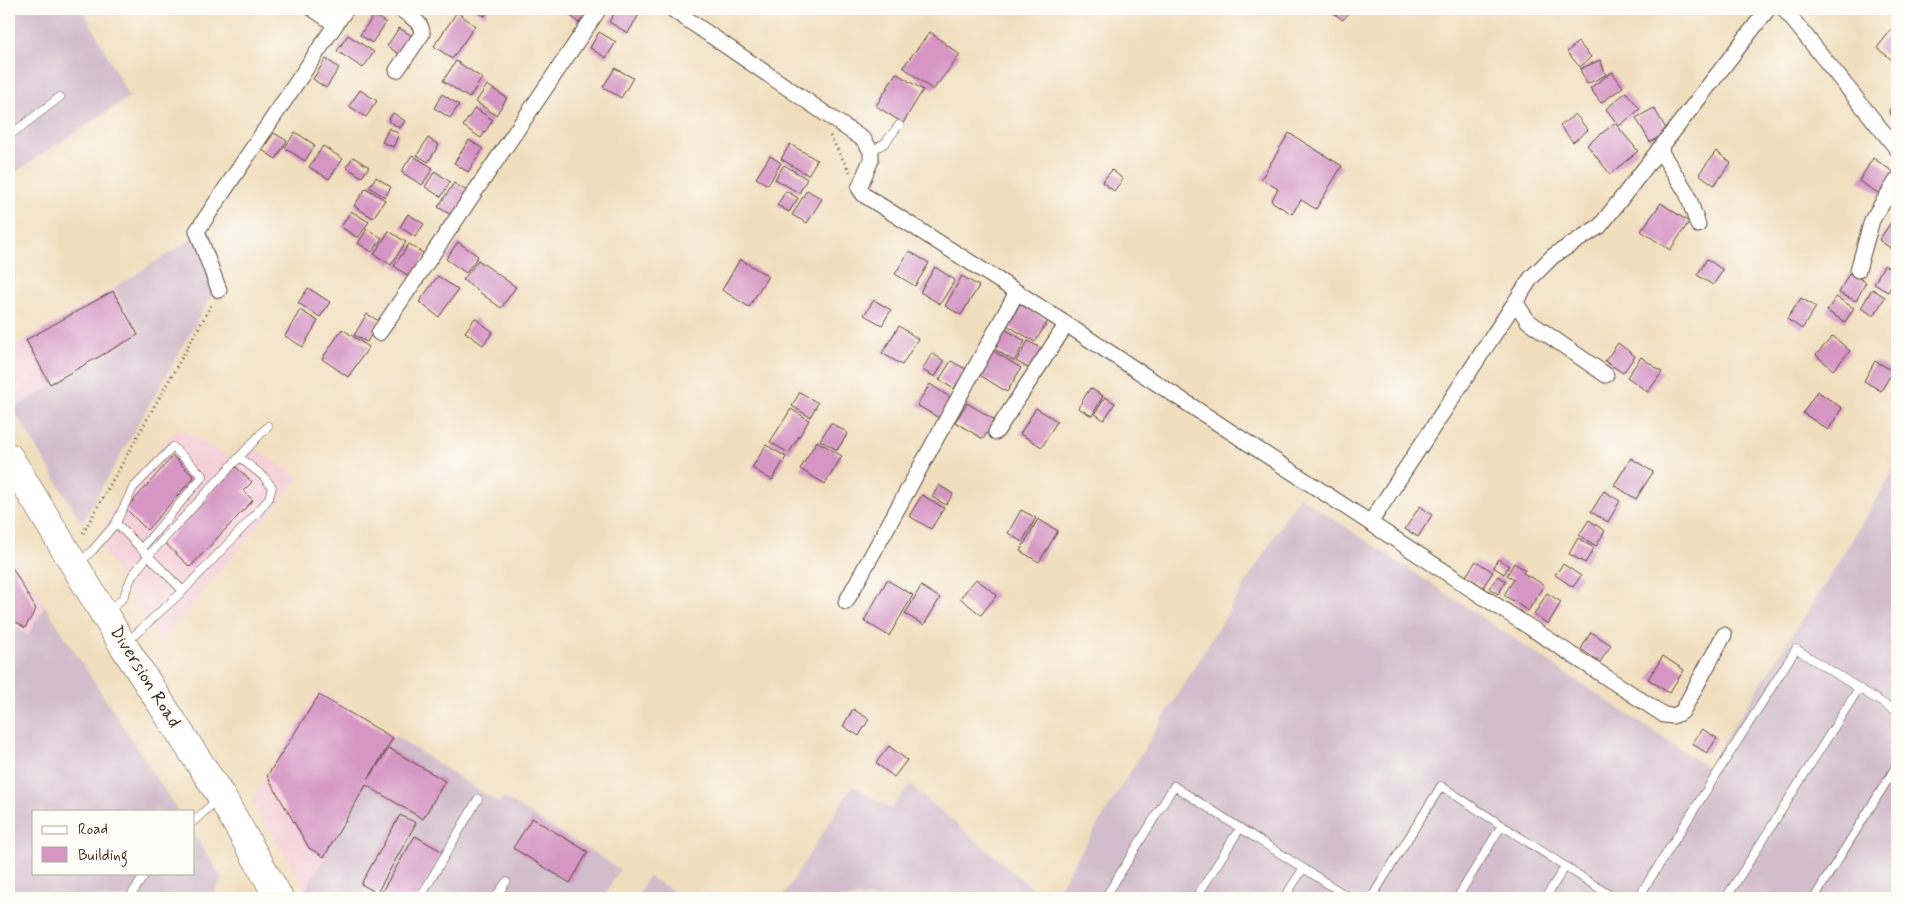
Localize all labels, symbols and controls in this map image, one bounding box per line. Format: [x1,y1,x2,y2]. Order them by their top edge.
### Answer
street label: Diversion Road [104,622,186,732]
legend [32,810,195,874]
text: Road [78,820,108,840]
text: Building [78,846,128,867]

